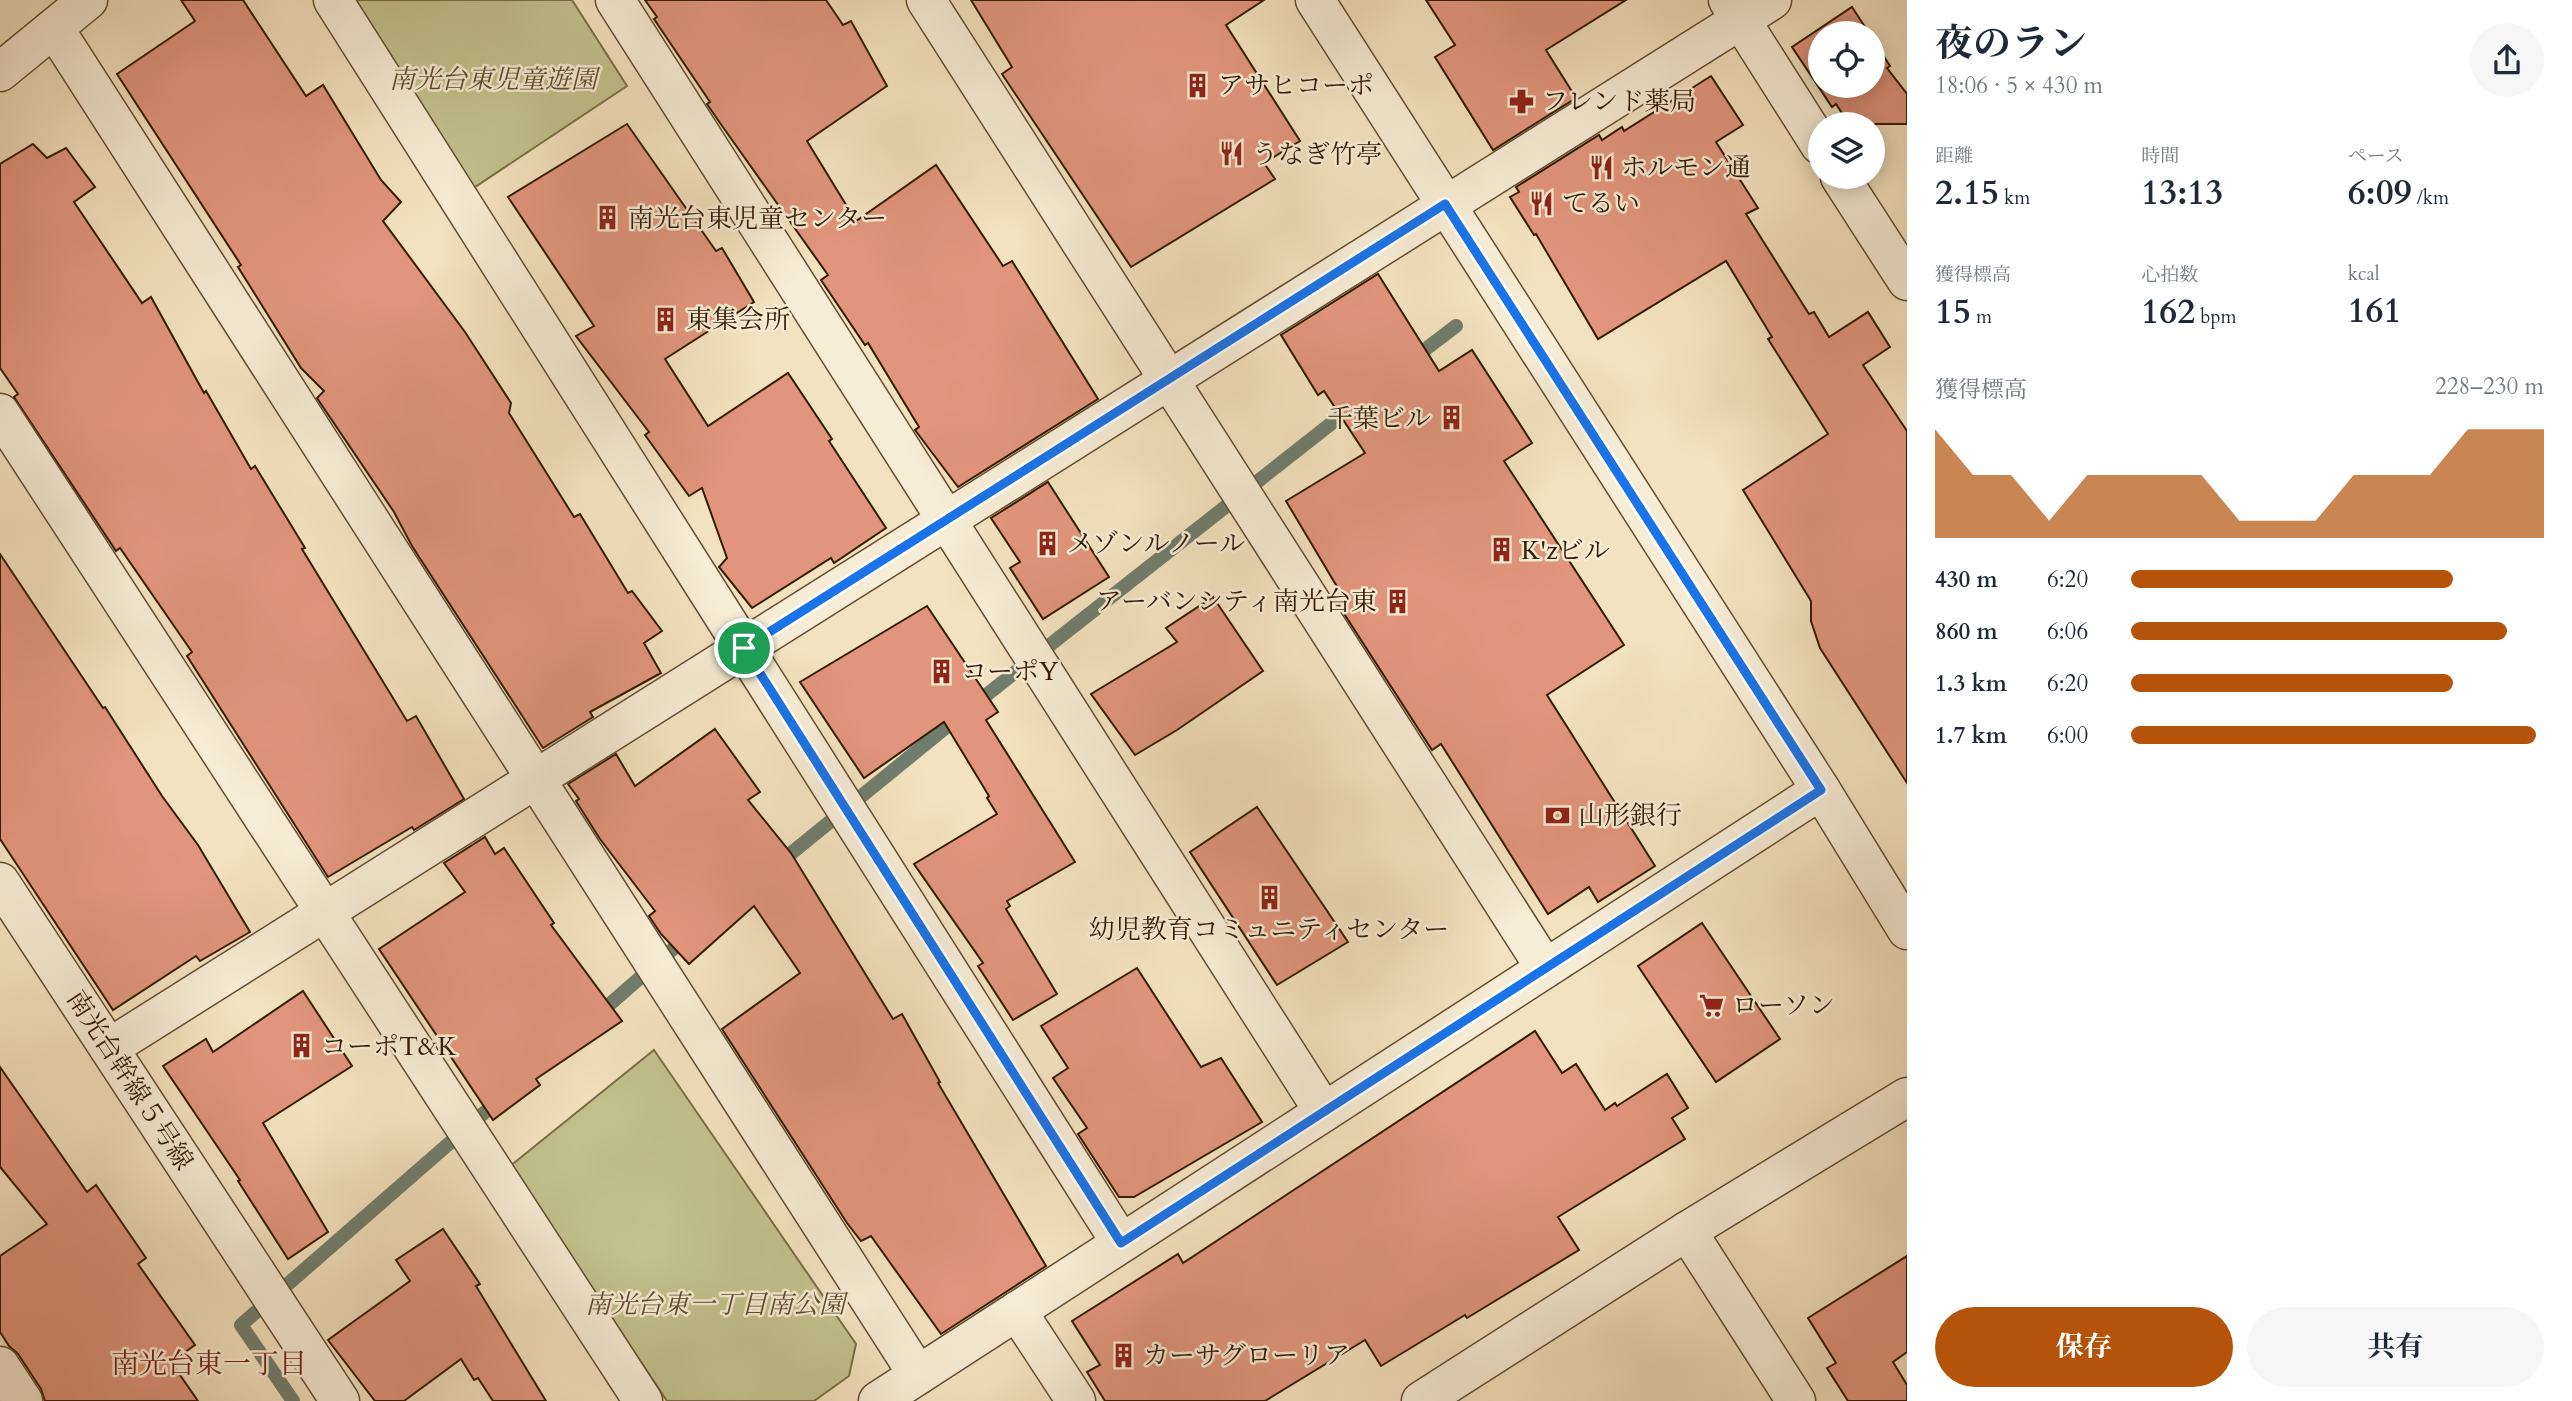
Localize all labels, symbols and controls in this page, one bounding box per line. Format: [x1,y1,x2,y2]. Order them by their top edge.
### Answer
text: 夜のラン [1935,18,2087,70]
map controls [1808,21,1885,189]
button: locate [1808,21,1885,98]
button: share [2470,23,2544,97]
park label: 南光台東児童遊園 [389,62,601,97]
place label: アサヒコーポ [1218,68,1374,103]
text: 18:06 · 5 × 430 m [1935,70,2103,101]
building icon: アサヒコーポ [1184,71,1212,99]
place label: フレンド薬局 [1542,84,1696,119]
pharmacy icon: フレンド薬局 [1508,87,1536,115]
button: layers [1808,112,1885,189]
place label: うなぎ竹亭 [1252,137,1382,172]
restaurant icon: うなぎ竹亭 [1218,140,1246,168]
text: 距離 [1935,143,1973,169]
text: 時間 [2141,143,2179,169]
text: ペース [2348,143,2404,169]
place label: ホルモン通 [1621,150,1751,185]
restaurant icon: ホルモン通 [1587,153,1615,181]
text: 2.15 [1935,169,1999,217]
text: 13:13 [2141,169,2223,217]
text: 6:09 [2348,169,2412,217]
text: km [1999,185,2030,211]
text: /km [2412,185,2449,211]
place label: てるい [1562,186,1640,221]
restaurant icon: てるい [1528,189,1556,217]
place label: 南光台東児童センター [628,201,887,236]
building icon: 南光台東児童センター [594,204,622,232]
text: kcal [2348,261,2380,287]
text: 獲得標高 [1935,262,2011,288]
text: 心拍数 [2141,262,2198,288]
text: 161 [2348,287,2401,335]
text: 15 [1935,288,1971,336]
text: 162 [2141,288,2195,336]
place label: 東集会所 [686,302,790,337]
text: m [1971,304,1992,330]
text: bpm [2195,304,2237,330]
building icon: 東集会所 [652,305,680,333]
text: 228–230 m [2435,371,2544,402]
text: 獲得標高 [1935,374,2027,405]
place label: 千葉ビル [1327,401,1431,436]
building icon: 千葉ビル [1437,404,1465,432]
place label: メゾンルノール [1067,526,1245,561]
building icon: メゾンルノール [1033,529,1061,557]
place label: K'zビル [1521,533,1610,568]
building icon: K'zビル [1487,536,1515,564]
text: 430 m [1935,564,1998,595]
text: 6:20 [2047,564,2088,595]
place label: アーバンシティ南光台東 [1096,584,1377,619]
building icon: アーバンシティ南光台東 [1383,587,1411,615]
text: 860 m [1935,616,1998,647]
text: 6:06 [2047,616,2088,647]
pin [714,618,774,678]
icon: arrive [725,629,763,667]
place label: コーポY [961,654,1059,689]
building icon: コーポY [927,657,955,685]
text: 1.3 km [1935,668,2007,699]
text: 6:20 [2047,668,2088,699]
text: 1.7 km [1935,720,2007,751]
text: 6:00 [2047,720,2088,751]
place label: 山形銀行 [1578,798,1682,833]
bank icon: 山形銀行 [1544,801,1572,829]
building icon: 幼児教育コミュニティセンター [1255,883,1283,911]
place label: 幼児教育コミュニティセンター [1089,912,1449,947]
street label: 南光台幹線５号線 [59,983,201,1177]
place label: ローソン [1732,988,1835,1023]
supermarket icon: ローソン [1698,991,1726,1019]
place label: コーポT&K [321,1029,457,1064]
building icon: コーポT&K [287,1032,315,1060]
park label: 南光台東一丁目南公園 [585,1287,849,1322]
button: 保存 [1935,1307,2233,1387]
button: 共有 [2247,1307,2544,1387]
place label: カーサグローリア [1143,1338,1350,1373]
building icon: カーサグローリア [1109,1341,1137,1369]
district label: 南光台東一丁目 [111,1345,307,1383]

